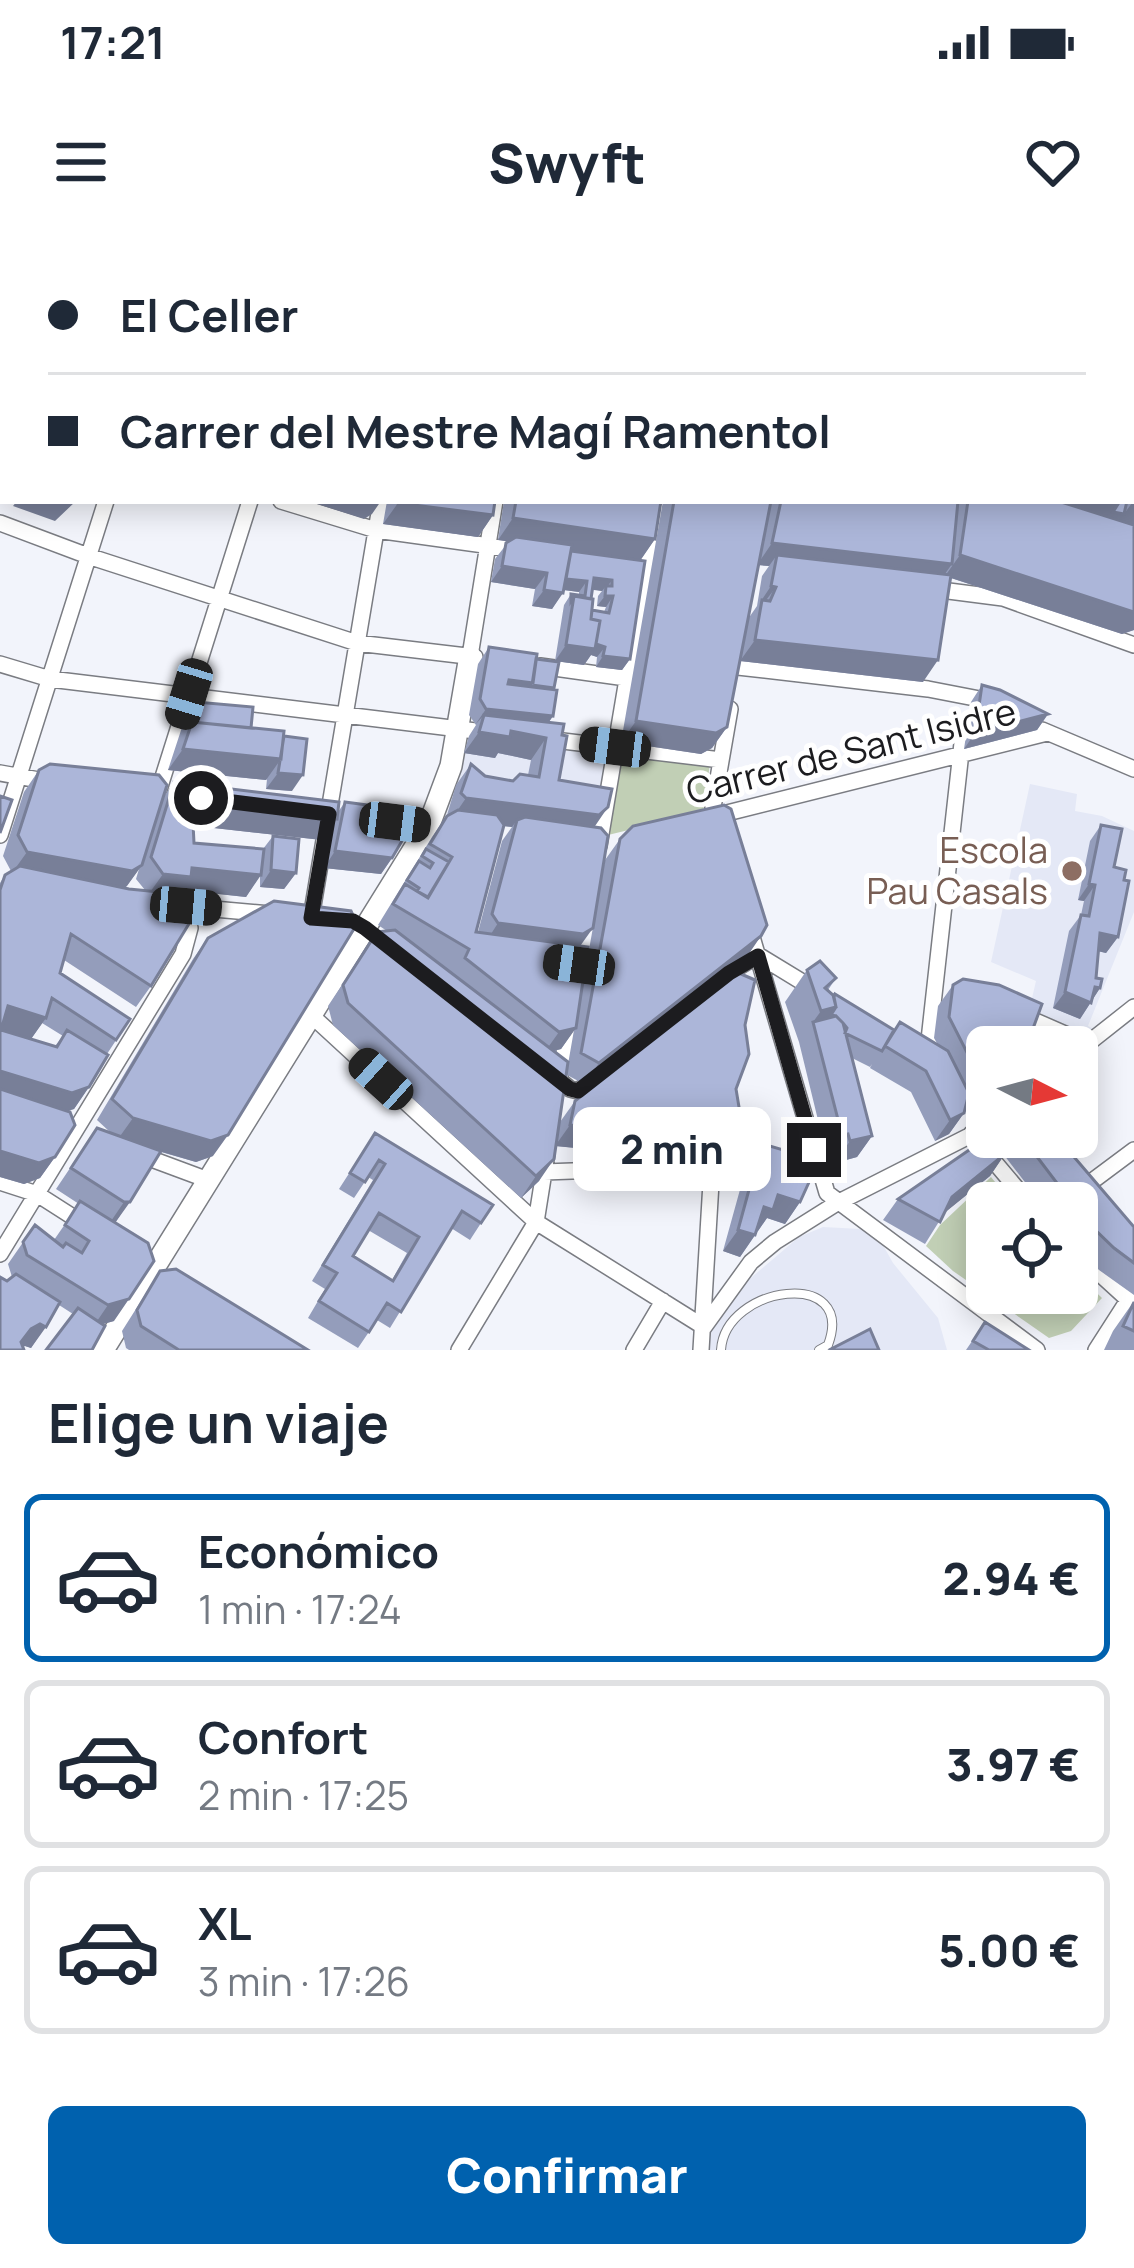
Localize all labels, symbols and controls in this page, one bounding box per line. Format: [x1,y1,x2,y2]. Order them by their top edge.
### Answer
text: 17:21 [60,11,166,73]
text: Swyft [488,125,646,199]
icon: menu [48,129,114,195]
icon: heart [1020,129,1086,195]
text: El Celler [120,284,299,346]
text: Carrer del Mestre Magí Ramentol [120,400,831,462]
car [161,654,217,734]
street label: Carrer de Sant Isidre [681,686,1021,815]
car [577,725,653,769]
route start [174,771,228,825]
car [357,800,433,844]
place label: Escola Pau Casals [867,825,1048,915]
marker: Escola Pau Casals [1059,858,1085,884]
car [149,885,223,927]
car [541,942,617,988]
north arrow [966,1026,1098,1158]
map controls [966,1026,1098,1314]
car [342,1042,420,1116]
callout: 2 min [574,1108,772,1192]
text: 2 min [620,1122,724,1176]
route end [787,1123,841,1177]
button: locate [966,1182,1098,1314]
text: Elige un viaje [48,1385,389,1459]
text: Económico [198,1520,439,1582]
icon: car [54,1524,162,1632]
text: 2.94 € [943,1547,1080,1609]
text: 1 min · 17:24 [198,1582,402,1636]
text: Confort [198,1706,369,1768]
icon: car [54,1710,162,1818]
text: 3.97 € [946,1733,1080,1795]
text: 2 min · 17:25 [198,1768,409,1822]
text: XL [198,1892,252,1954]
icon: car [54,1896,162,2004]
text: 5.00 € [938,1919,1080,1981]
text: 3 min · 17:26 [198,1954,410,2008]
button: Confirmar [48,2106,1086,2244]

